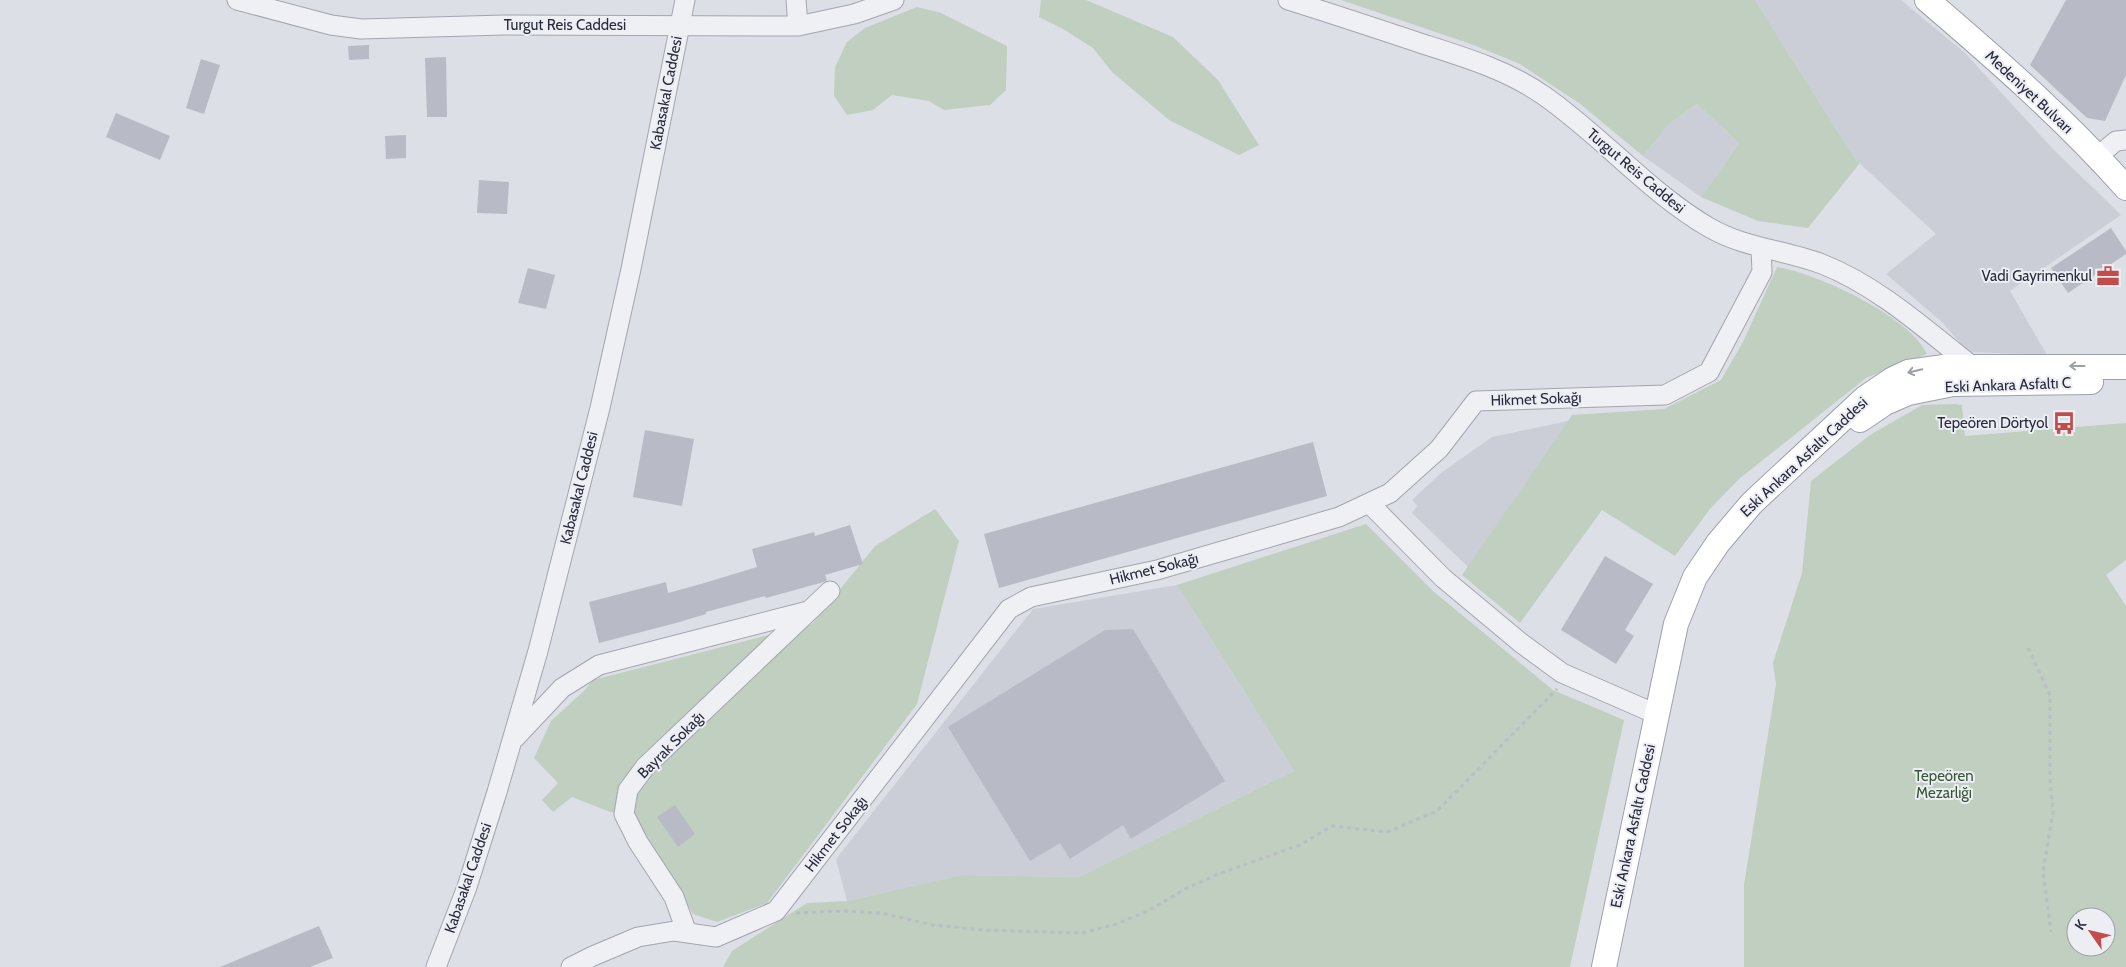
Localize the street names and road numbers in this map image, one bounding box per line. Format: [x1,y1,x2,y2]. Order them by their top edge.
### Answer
street label: Turgut Reis Caddesi [504,16,626,34]
street label: Kabasakal Caddesi [646,35,686,151]
street label: Medeniyet Bulvarı [1981,47,2077,137]
street label: Turgut Reis Caddesi [1583,125,1689,217]
street label: Eski Ankara Asfaltı C [1945,374,2071,396]
street label: Hikmet Sokağı [1490,388,1582,410]
street label: Eski Ankara Asfaltı Caddesi [1737,393,1871,521]
street label: Kabasakal Caddesi [556,430,602,546]
street label: Hikmet Sokağı [1108,549,1200,589]
street label: Bayrak Sokağı [634,708,708,782]
street label: Eski Ankara Asfaltı Caddesi [1607,742,1659,910]
street label: Hikmet Sokağı [801,793,871,875]
street label: Kabasakal Caddesi [441,820,495,936]

